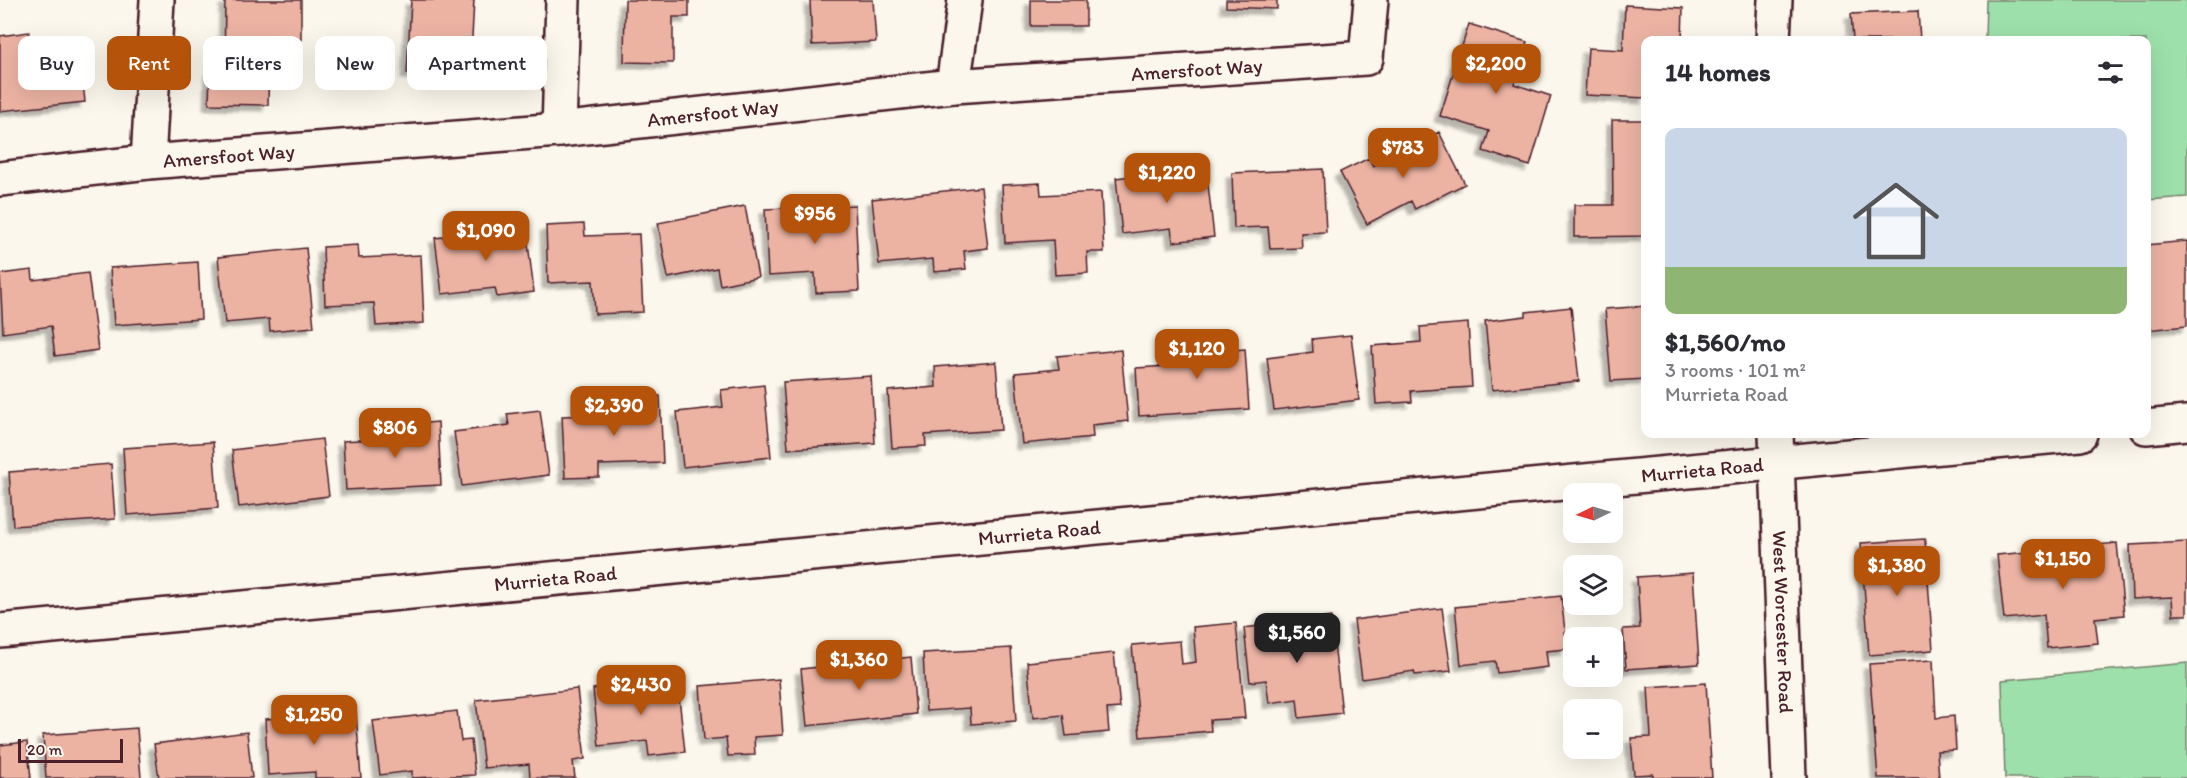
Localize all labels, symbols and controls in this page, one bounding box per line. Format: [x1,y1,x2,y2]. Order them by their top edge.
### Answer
chip: Buy [18,36,95,90]
chip: Rent [107,36,191,90]
chip: Filters [203,36,303,90]
chip: New [315,36,395,90]
chip: Apartment [407,36,547,90]
pin: $2,200 [1447,44,1545,95]
text: $2,200 [1466,51,1526,75]
street label: Amersfoot Way [1130,53,1264,86]
text: 14 homes [1665,56,1771,88]
icon: filters [2094,56,2127,89]
street label: Amersfoot Way [646,94,780,132]
pin: $783 [1367,128,1439,179]
text: $783 [1382,135,1424,159]
street label: Amersfoot Way [162,139,296,173]
pin: $1,220 [1118,153,1216,204]
text: $1,220 [1138,160,1196,184]
icon: home [1842,167,1950,275]
pin: $956 [779,194,851,245]
text: $956 [794,201,836,225]
pin: $1,090 [437,211,535,262]
text: $1,090 [456,218,516,242]
text: $1,560/mo [1665,326,1786,358]
pin: $1,120 [1148,329,1246,380]
text: $1,120 [1169,336,1225,360]
text: 3 rooms · 101 m² [1665,358,1806,382]
text: Murrieta Road [1665,382,1788,406]
pin: $2,390 [565,386,663,437]
text: $2,390 [584,393,644,417]
pin: $806 [359,408,431,459]
text: $806 [373,415,417,439]
street label: Murrieta Road [1640,452,1765,488]
north arrow [1563,483,1623,543]
map controls [1563,483,1623,759]
street label: Murrieta Road [977,515,1102,550]
street label: West Worcester Road [1768,530,1799,714]
pin: $1,150 [2014,539,2112,590]
pin: $1,380 [1848,546,1946,597]
text: $1,150 [2035,546,2091,570]
text: $1,380 [1868,553,1926,577]
button: layers [1563,555,1623,615]
street label: Murrieta Road [493,561,618,596]
pin: $1,560 [1248,613,1346,664]
text: $1,560 [1268,620,1326,644]
button: + [1563,627,1623,687]
pin: $1,360 [810,640,908,691]
text: $1,360 [830,647,888,671]
pin: $2,430 [592,665,690,716]
text: $2,430 [611,672,671,696]
pin: $1,250 [265,695,363,746]
button: − [1563,699,1623,759]
text: $1,250 [285,702,343,726]
scale bar [18,736,123,764]
text: 20 m [27,740,62,759]

